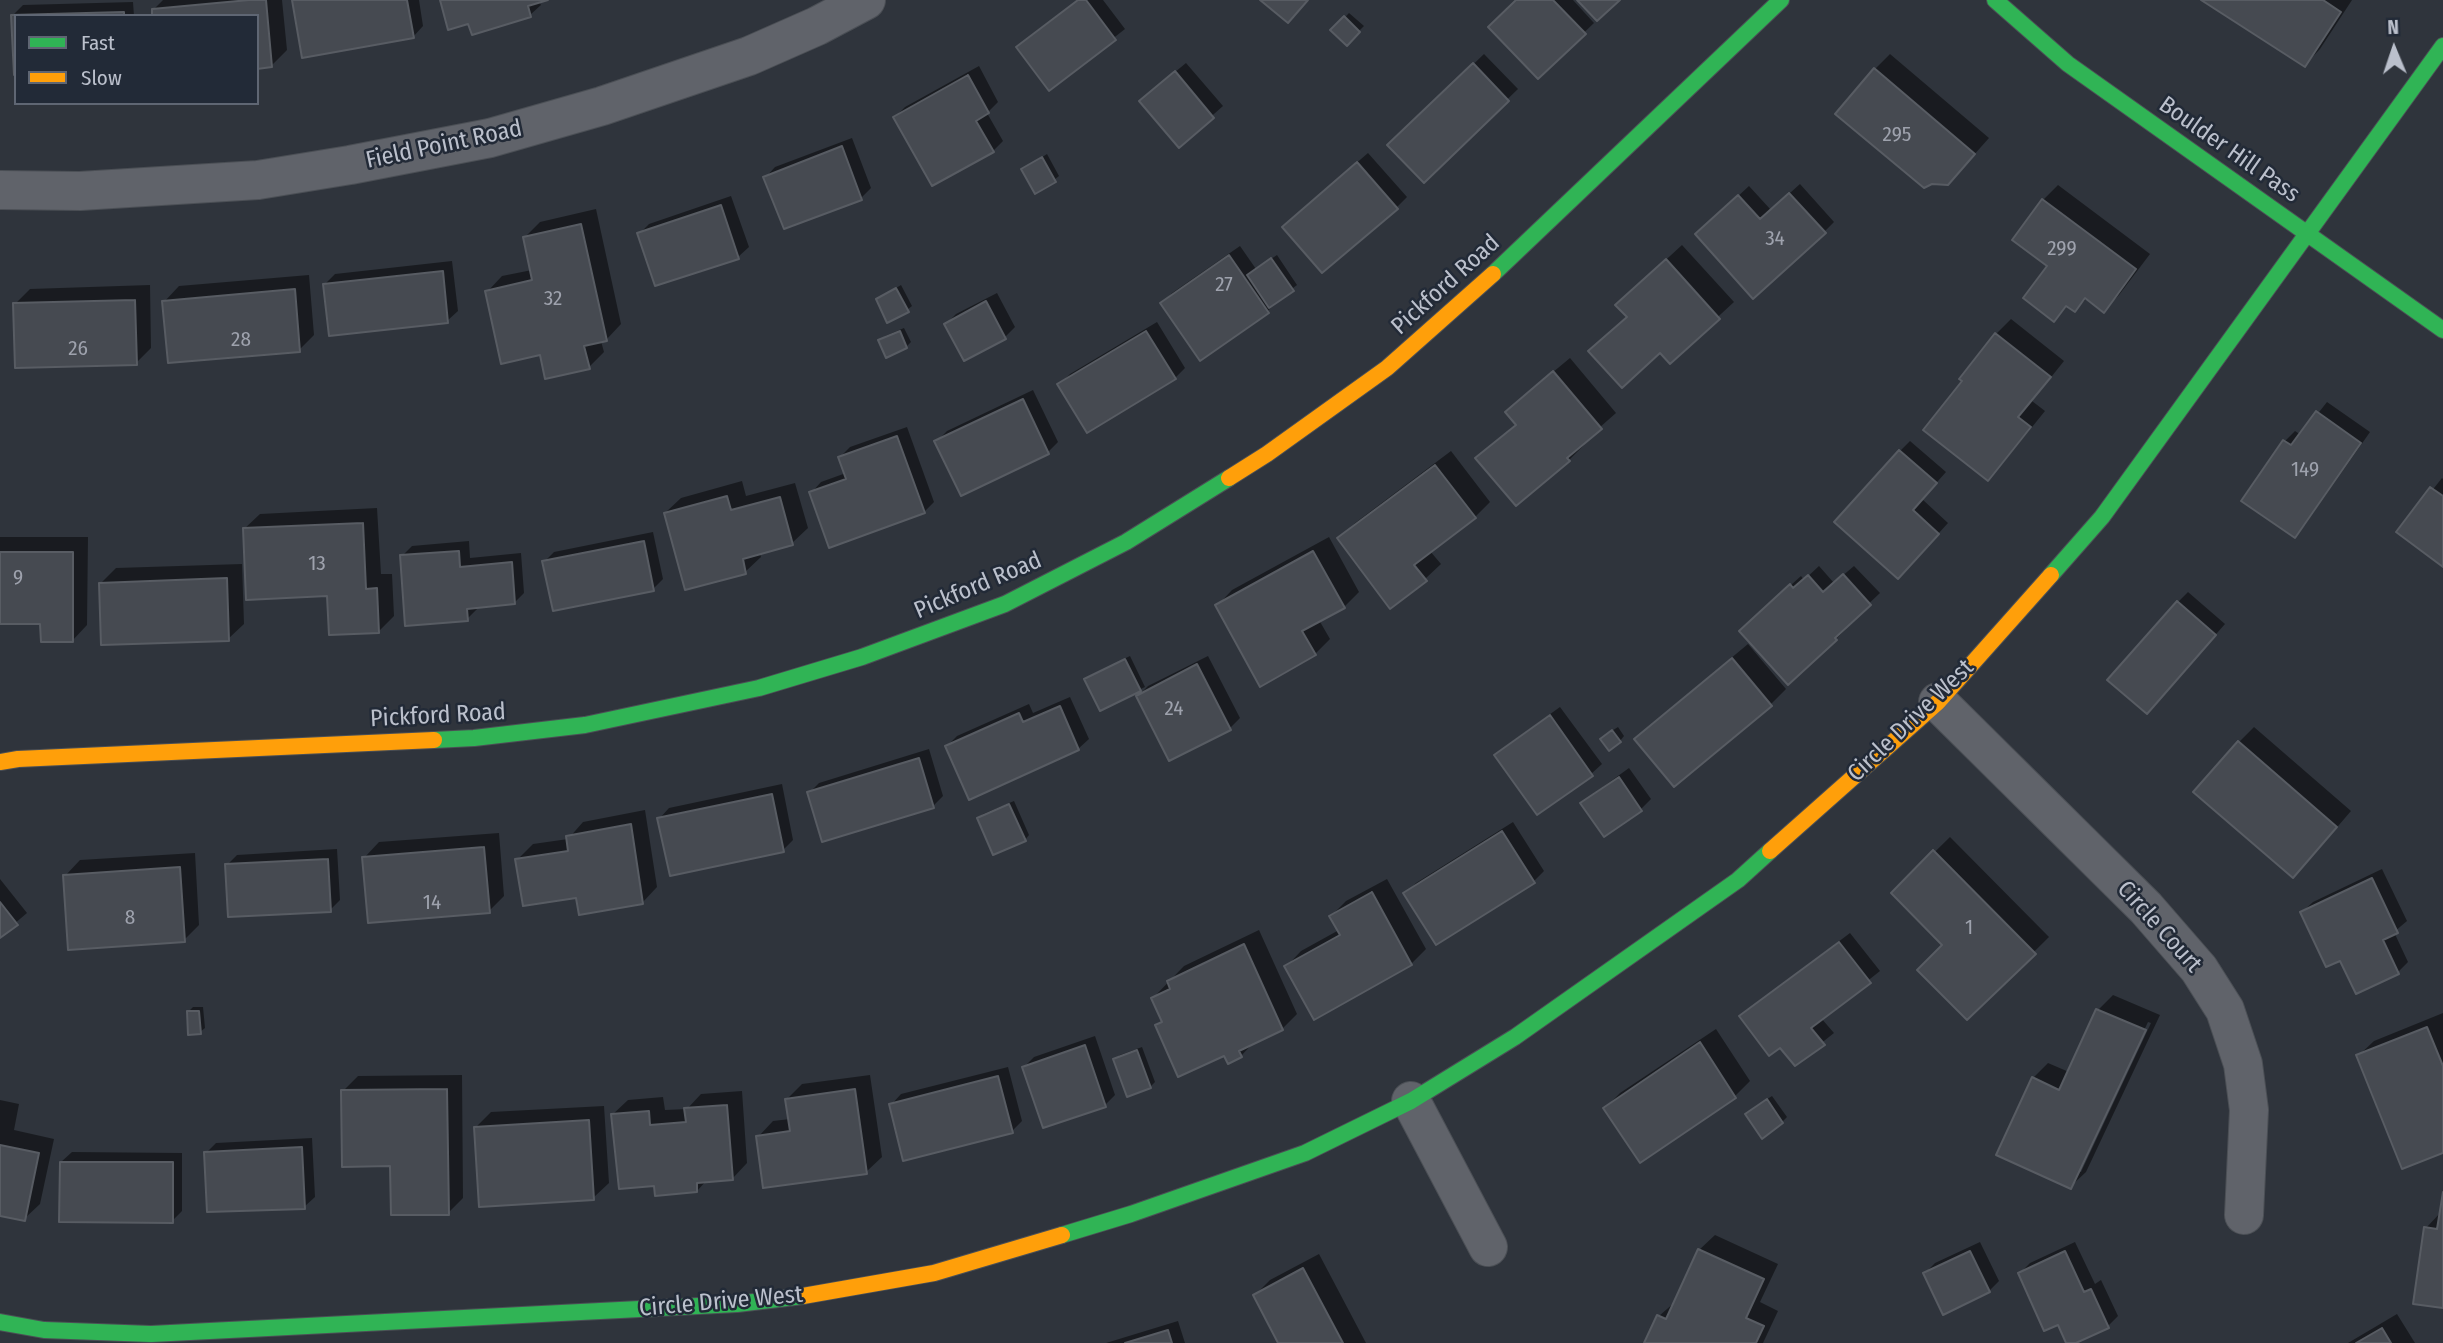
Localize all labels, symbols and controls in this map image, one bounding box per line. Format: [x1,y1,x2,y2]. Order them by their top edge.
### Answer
legend [14,14,259,105]
north arrow [2359,14,2429,84]
text: N [2387,16,2399,39]
text: Fast [81,30,115,56]
text: Slow [81,65,122,91]
street label: Boulder Hill Pass [2153,91,2305,209]
street label: Field Point Road [363,114,525,176]
house number: 295 [1883,122,1911,148]
house number: 34 [1765,226,1785,252]
street label: Pickford Road [1386,229,1506,341]
house number: 299 [2047,236,2077,262]
house number: 27 [1215,272,1233,298]
house number: 32 [544,286,562,312]
house number: 28 [231,327,251,353]
house number: 26 [68,336,88,362]
house number: 149 [2291,457,2319,483]
street label: Pickford Road [910,546,1046,626]
house number: 13 [308,551,326,577]
house number: 9 [13,565,23,591]
street label: Circle Drive West [1842,654,1980,788]
house number: 24 [1164,696,1184,722]
street label: Pickford Road [369,698,507,734]
street label: Circle Court [2110,875,2208,979]
house number: 14 [423,890,441,916]
house number: 8 [125,905,135,931]
house number: 1 [1965,915,1973,941]
street label: Circle Drive West [638,1281,804,1323]

